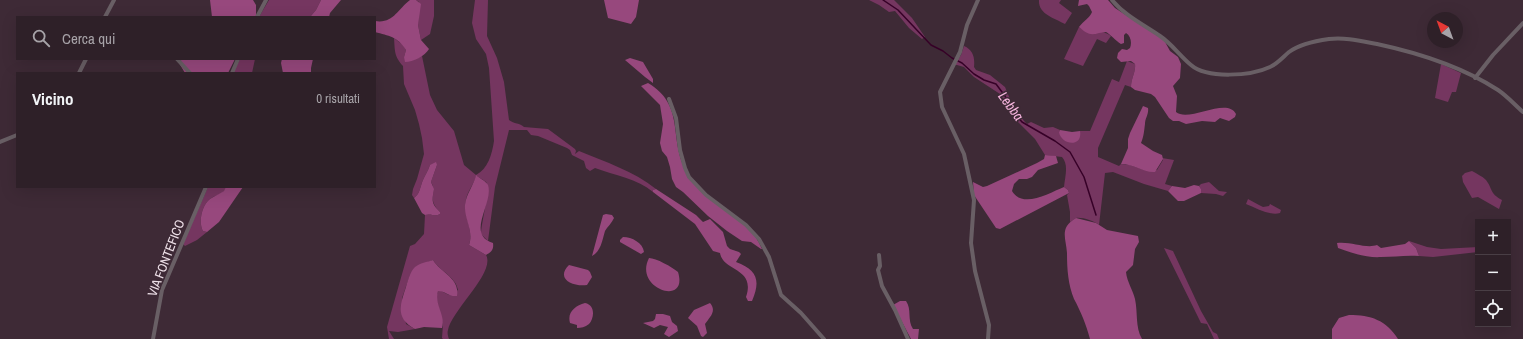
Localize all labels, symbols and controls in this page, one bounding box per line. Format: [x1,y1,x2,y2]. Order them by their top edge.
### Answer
north arrow [1427,12,1463,48]
search box [16,16,376,60]
icon: search [30,27,52,49]
text: Cerca qui [62,28,115,49]
text: Vicino [32,87,74,110]
water label: Lebba [994,88,1028,124]
text: 0 risultati [316,90,360,107]
street label: VIA FONTEFICO [144,217,188,299]
map controls [1475,219,1511,327]
button: + [1475,219,1511,255]
button: − [1475,255,1511,291]
button: locate [1475,291,1511,327]

